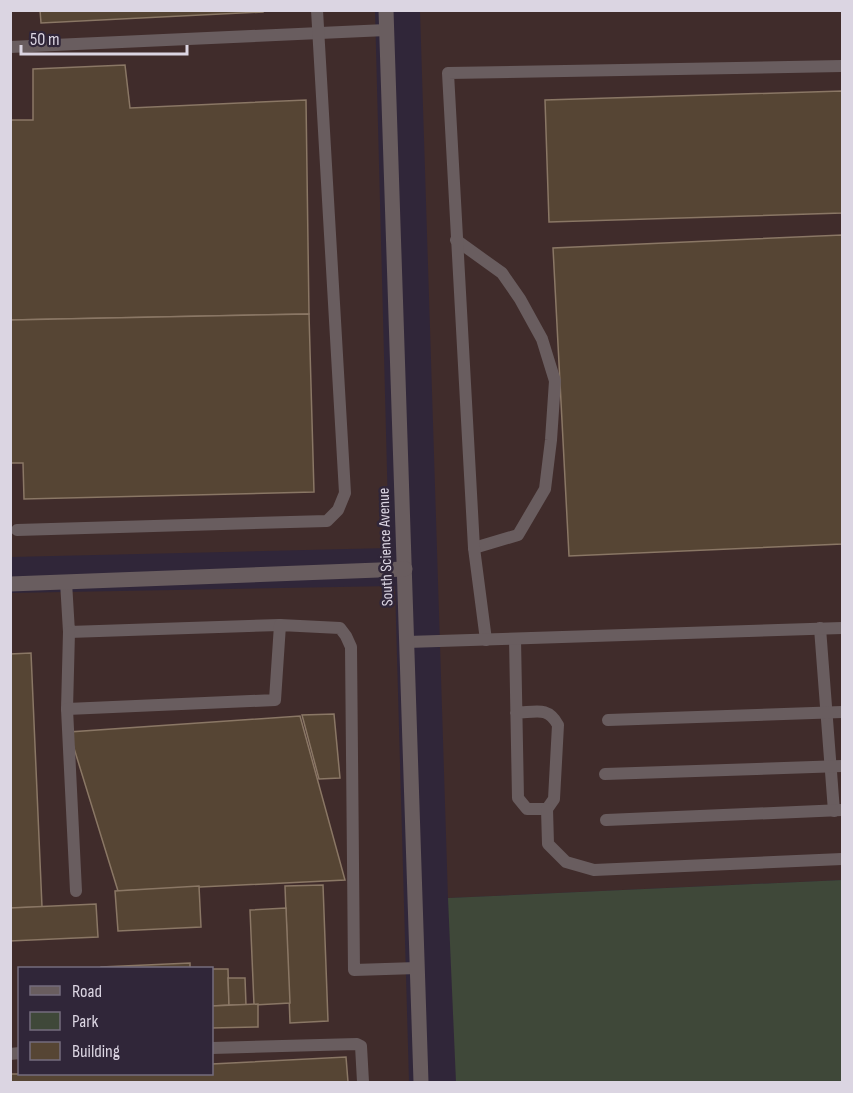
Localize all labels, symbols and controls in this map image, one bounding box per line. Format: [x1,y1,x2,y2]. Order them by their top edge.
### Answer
scale bar [21,18,188,56]
text: 50 m [30,29,60,50]
street label: South Science Avenue [374,488,398,606]
legend [18,967,213,1075]
text: Road [72,981,102,1002]
text: Park [72,1011,98,1032]
text: Building [72,1041,120,1062]

